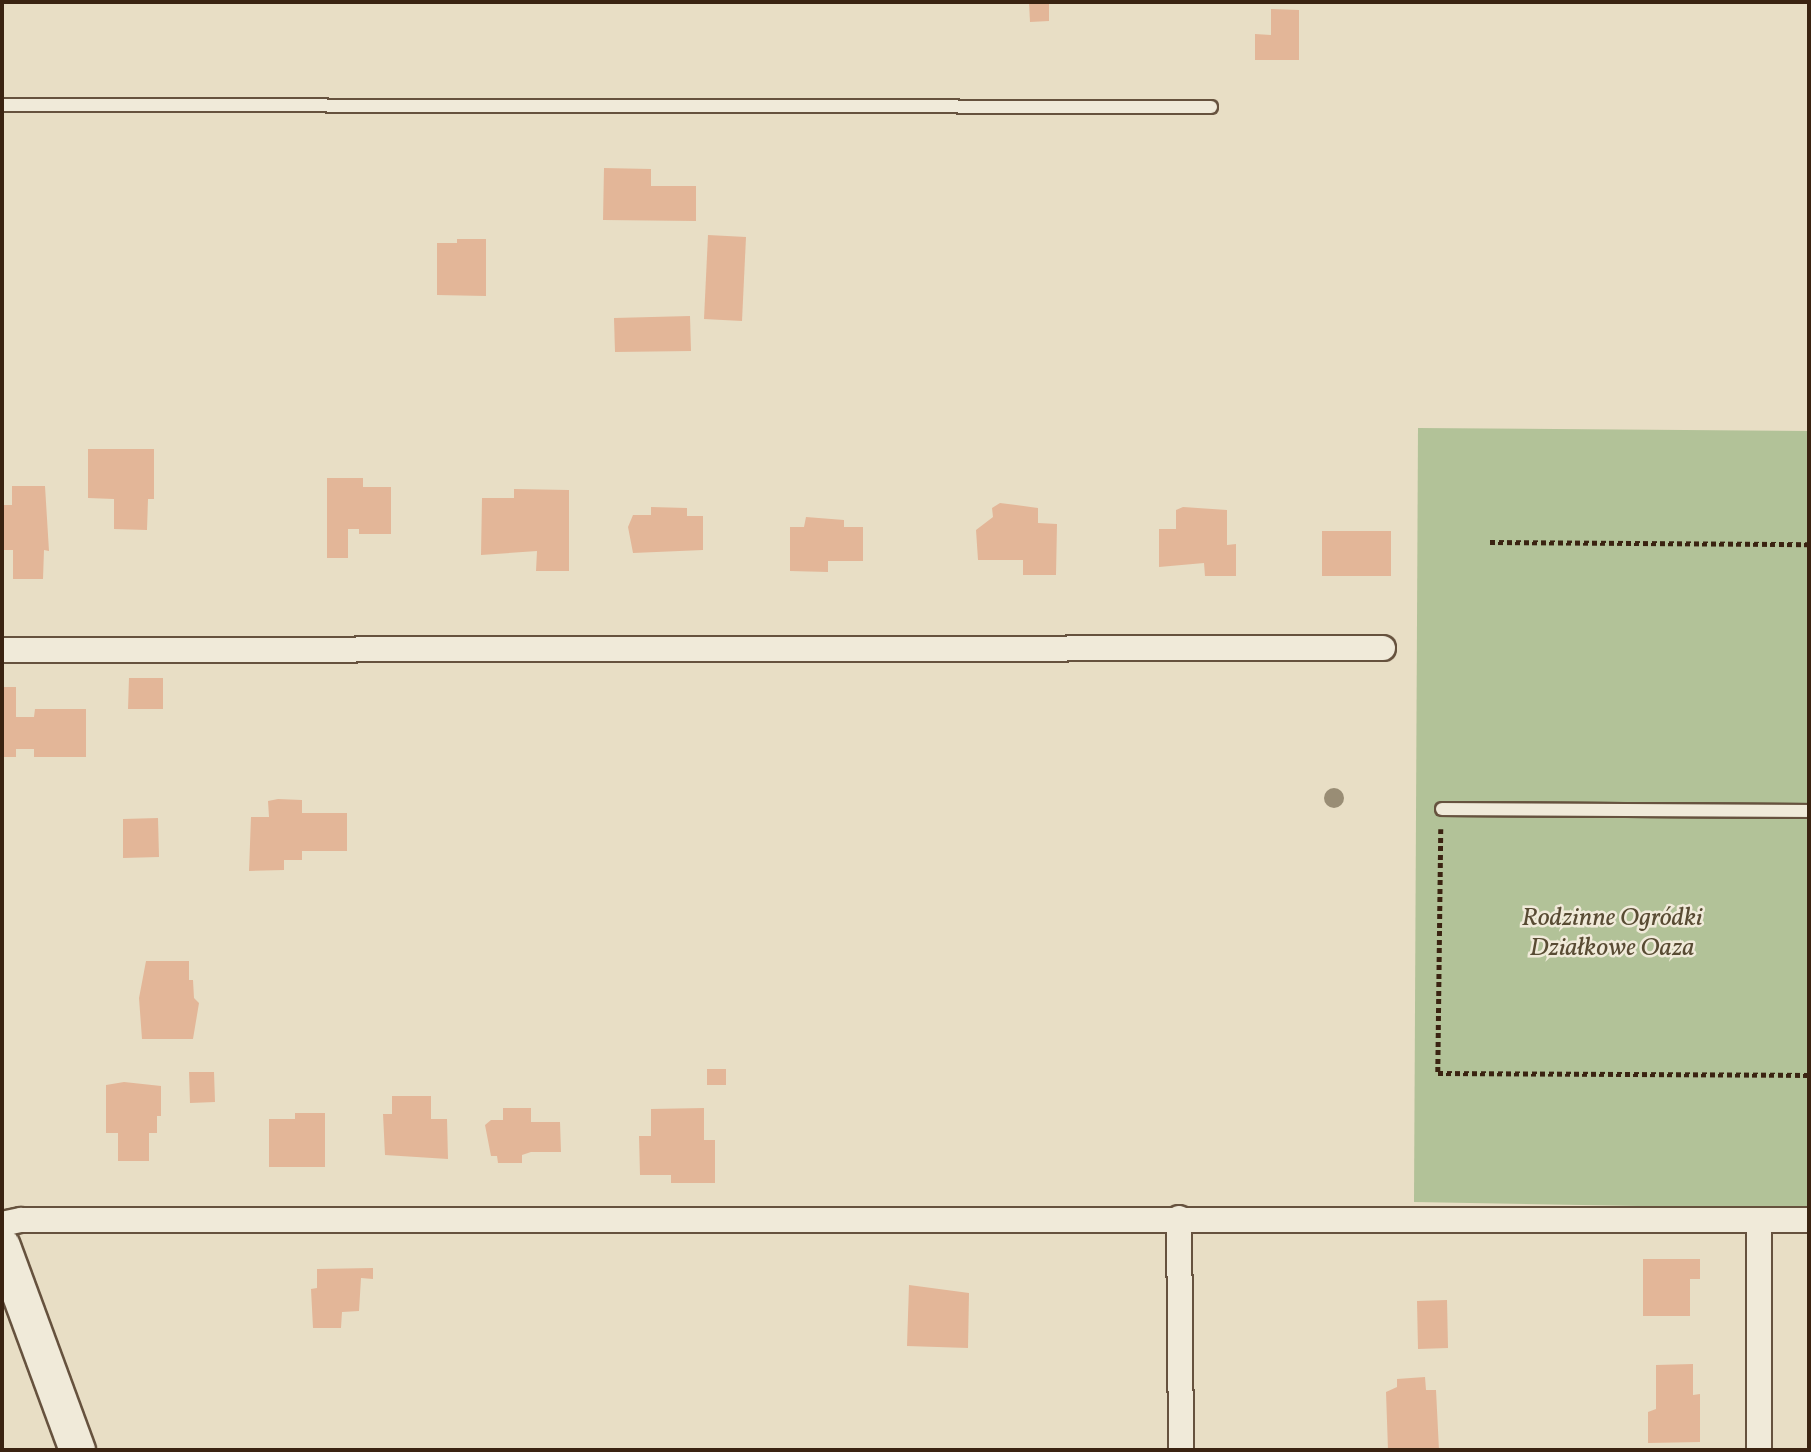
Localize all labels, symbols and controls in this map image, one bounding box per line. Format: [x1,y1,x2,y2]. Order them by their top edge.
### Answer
park label: Rodzinne Ogródki Działkowe Oaza [1522,903,1702,964]

